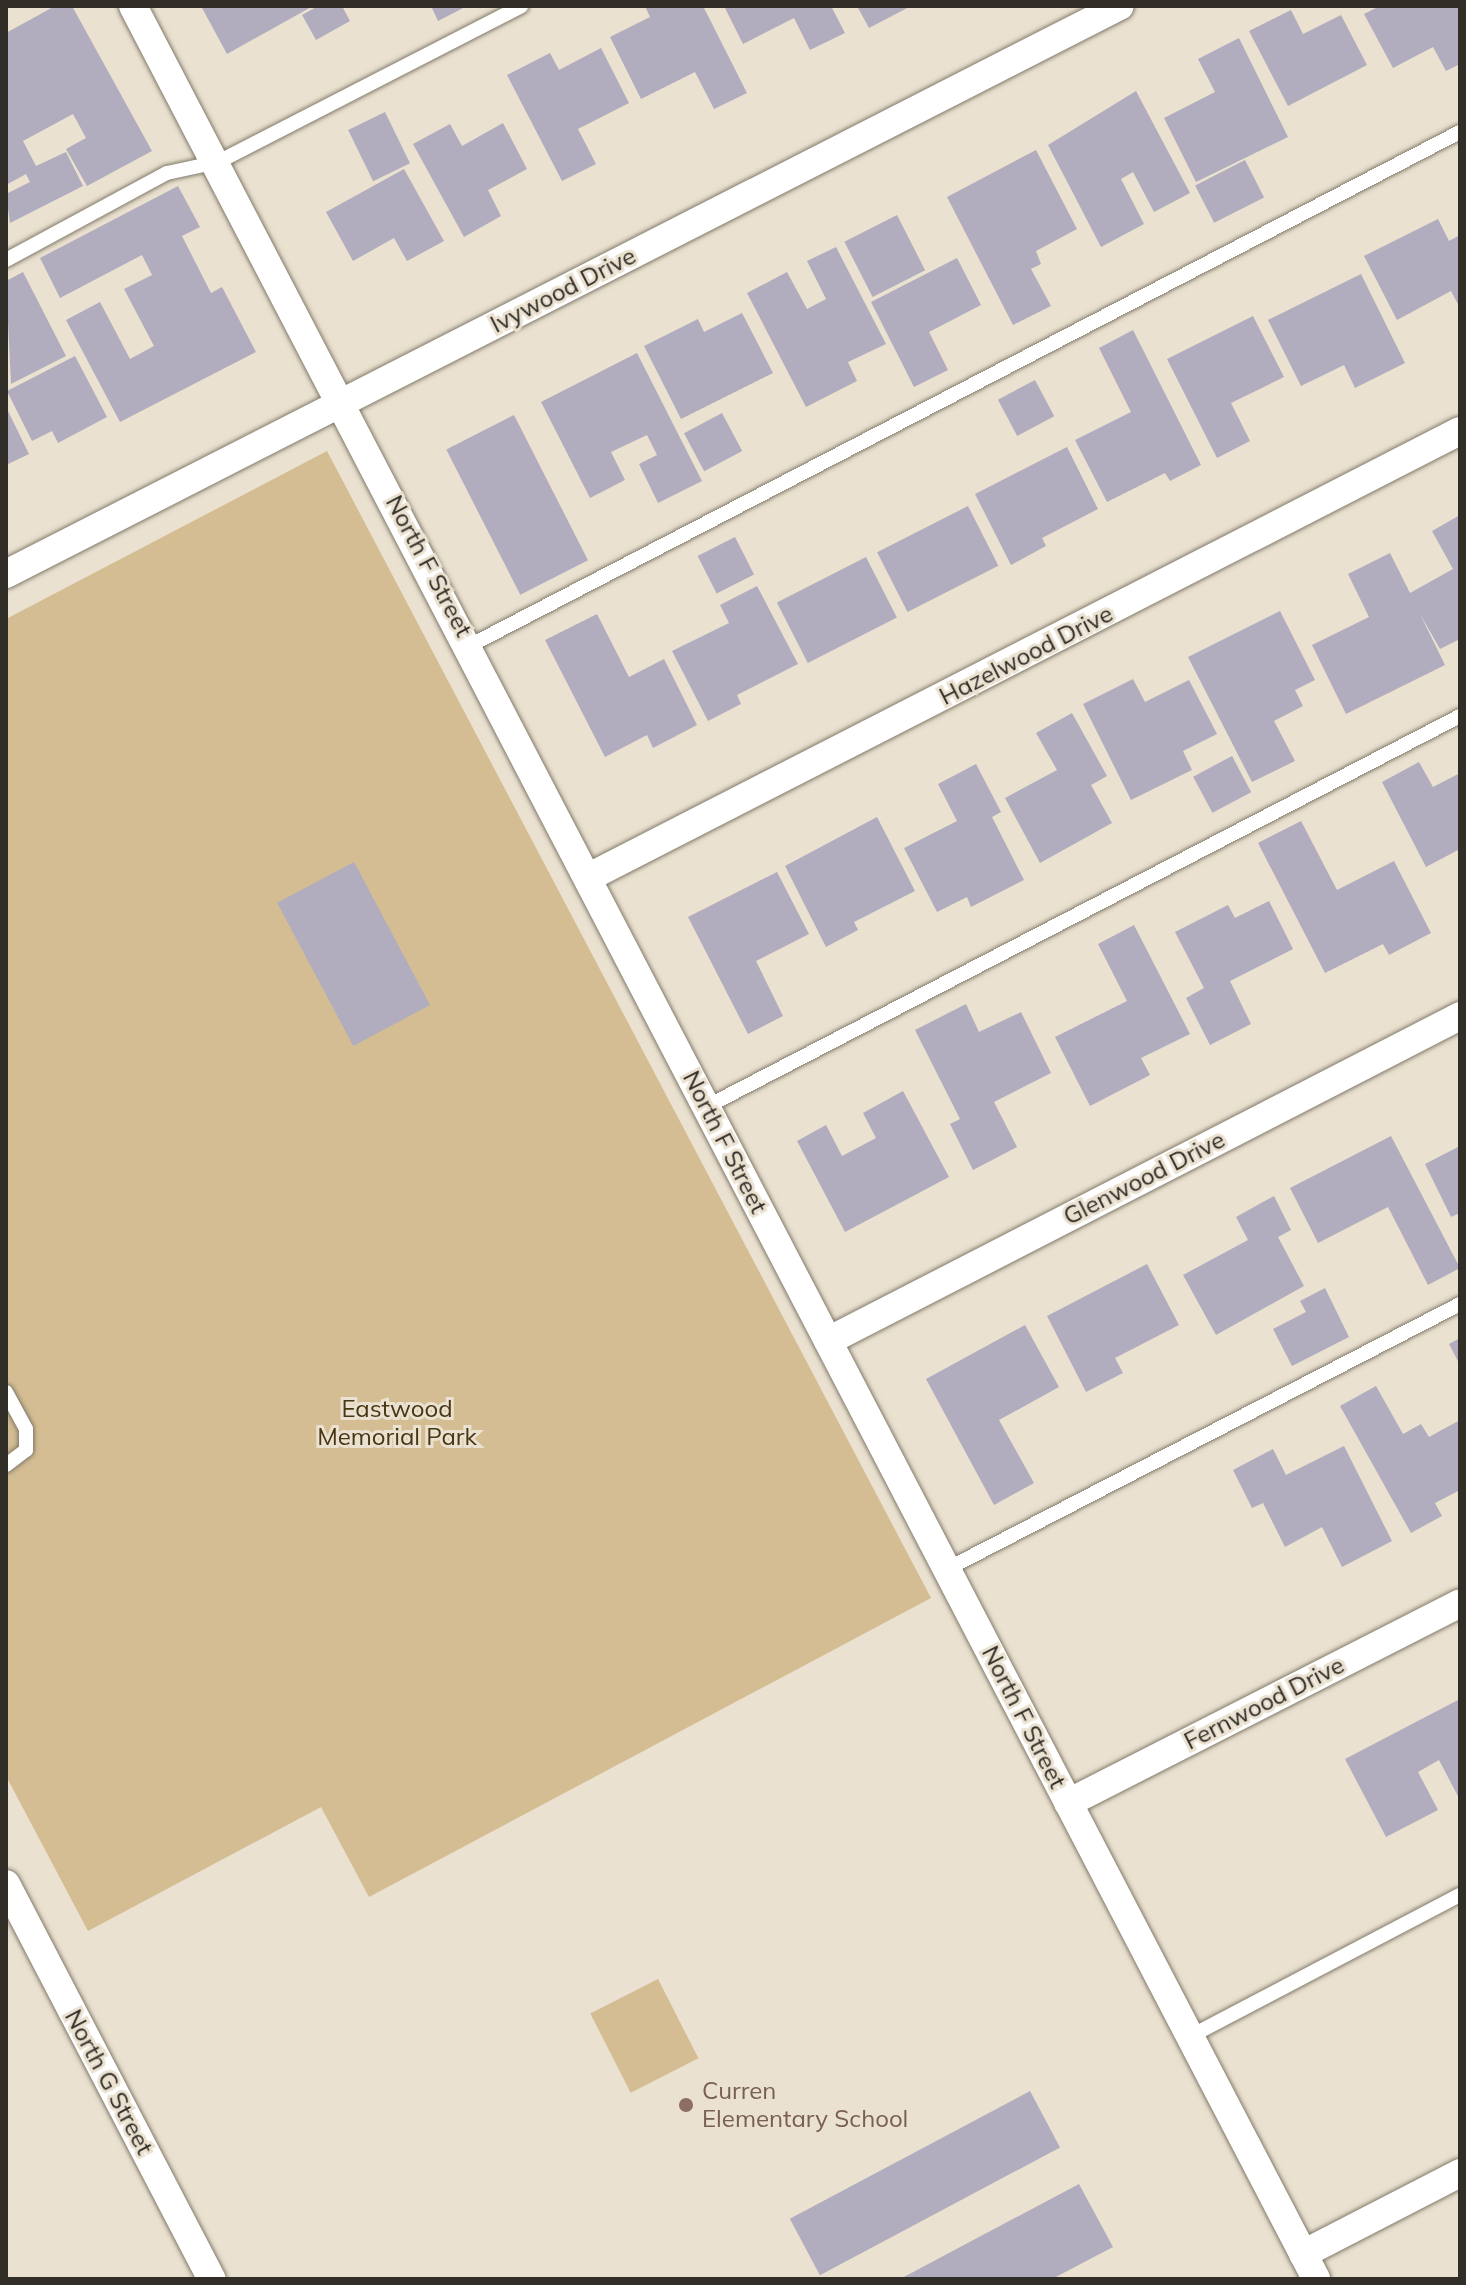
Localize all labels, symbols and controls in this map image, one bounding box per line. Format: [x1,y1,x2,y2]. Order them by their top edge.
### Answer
street label: Ivywood Drive [486,241,640,339]
street label: North F Street [380,490,478,642]
street label: Hazelwood Drive [935,599,1117,711]
street label: North F Street [677,1066,773,1218]
street label: Glenwood Drive [1059,1125,1229,1231]
park label: Eastwood Memorial Park [317,1395,477,1451]
street label: North F Street [976,1641,1072,1793]
street label: Fernwood Drive [1179,1650,1349,1756]
street label: North G Street [59,2005,159,2159]
place label: Curren Elementary School [702,2077,908,2133]
marker: Curren Elementary School [677,2096,695,2114]

